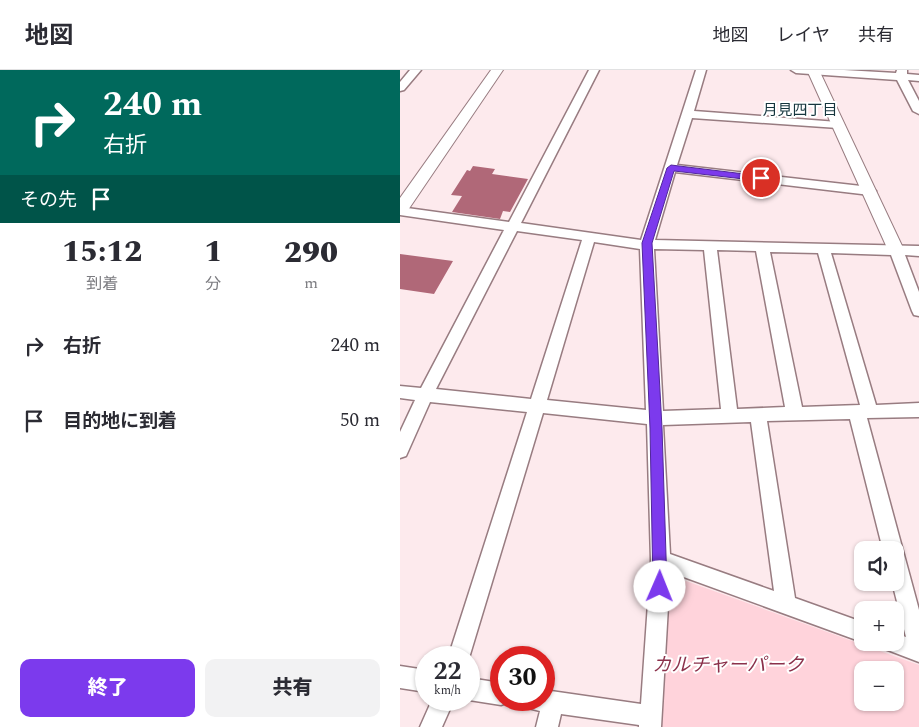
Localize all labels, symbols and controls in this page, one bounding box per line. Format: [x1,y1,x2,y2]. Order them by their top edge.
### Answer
text: 地図 [25,18,73,54]
text: 地図 [713,22,749,49]
text: レイヤ [777,22,830,49]
text: 共有 [858,22,894,49]
text: 240 m [103,78,202,131]
icon: right [20,90,85,155]
district label: 月見四丁目 [762,99,838,122]
text: 右折 [103,129,147,162]
pin [740,157,782,199]
icon: arrive [747,164,775,192]
icon: arrive [87,185,115,213]
text: その先 [20,186,77,215]
text: 15:12 [62,229,142,275]
text: 1 [204,229,222,275]
text: 290 [284,230,338,276]
text: m [304,271,318,295]
text: 到着 [86,272,118,296]
text: 分 [205,272,221,296]
text: 240 m [330,331,380,360]
icon: right [20,332,48,360]
text: 右折 [63,332,101,361]
text: 50 m [340,406,380,435]
icon: arrive [20,407,48,435]
text: 目的地に到着 [63,407,177,436]
map controls [854,541,904,711]
button: sound [854,541,904,591]
position arrow [633,560,685,612]
button: + [854,601,904,651]
speed limit sign: 30 [490,646,555,711]
park label: カルチャーパーク [652,651,805,680]
text: 22 [433,653,462,691]
button: 終了 [20,659,195,717]
button: 共有 [205,659,380,717]
button: − [854,661,904,711]
text: km/h [434,681,461,700]

